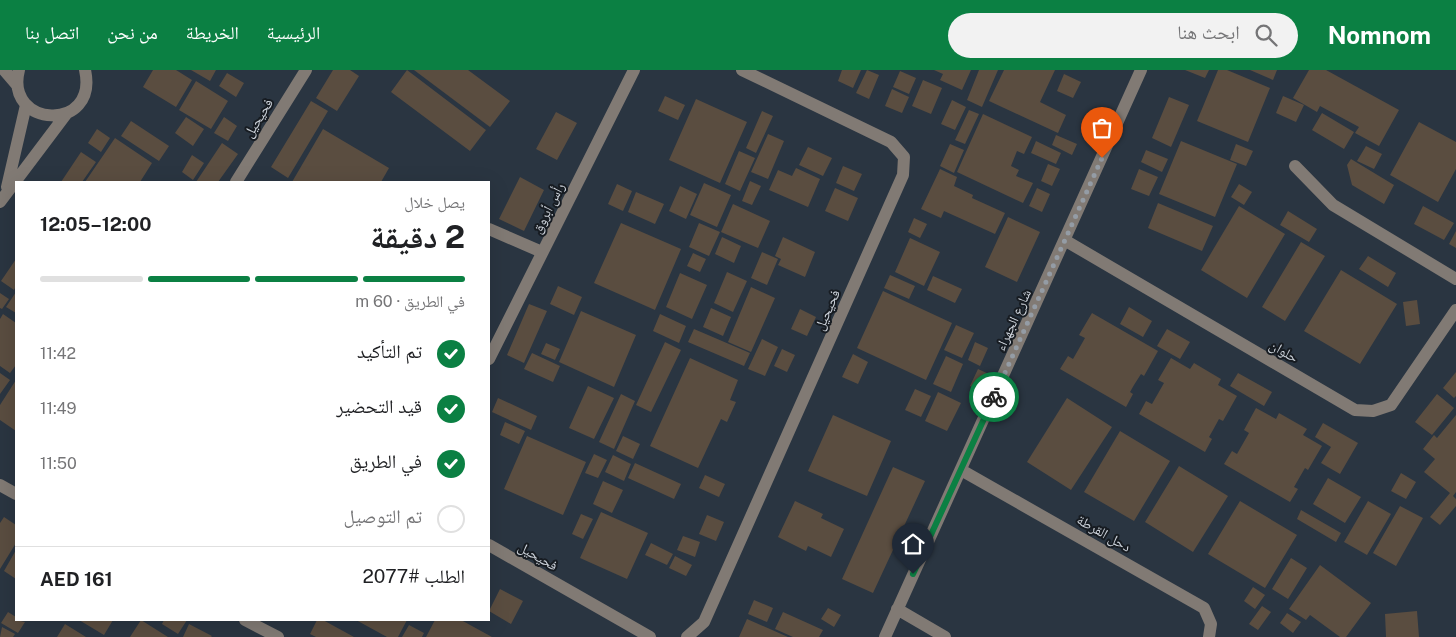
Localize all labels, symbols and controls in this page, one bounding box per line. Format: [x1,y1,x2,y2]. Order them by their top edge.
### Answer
search box [948,13,1298,58]
text: ابحث هنا [1177,21,1240,43]
icon: search [1252,21,1280,49]
text: Nomnom [1328,21,1431,49]
text: اتصل بنا [25,22,79,43]
text: من نحن [107,22,158,43]
text: الخريطة [186,22,239,43]
text: الرئيسية [267,22,320,43]
street label: فحيحيل [240,95,277,141]
pin [1081,107,1123,158]
icon: bag [1088,114,1116,142]
street label: رأس أبروق [528,180,568,236]
text: يصل خلال [404,193,465,212]
text: 12:00–12:05 [40,213,151,235]
text: 2 دقيقة [370,218,465,255]
street label: فحيحيل [811,287,844,333]
street label: شارع الجهراء [992,287,1036,354]
text: في الطريق · 60 m [355,292,465,311]
street label: حلوان [1266,336,1301,366]
text: تم التأكيد [357,340,422,362]
icon: check [437,340,465,368]
text: 11:42 [40,344,76,363]
courier [969,372,1019,422]
icon: bike [980,383,1008,411]
text: قيد التحضير [336,395,422,417]
icon: check [437,395,465,423]
text: 11:49 [40,399,77,418]
text: في الطريق [349,450,422,472]
icon: check [437,450,465,478]
text: 11:50 [40,454,77,473]
text: تم التوصيل [344,505,422,527]
street label: دحل القرطة [1074,511,1134,556]
pin [892,523,934,574]
icon: home [899,530,927,558]
street label: فحيحيل [515,538,561,575]
text: الطلب #2077 [363,565,465,587]
text: AED 161 [40,568,113,590]

